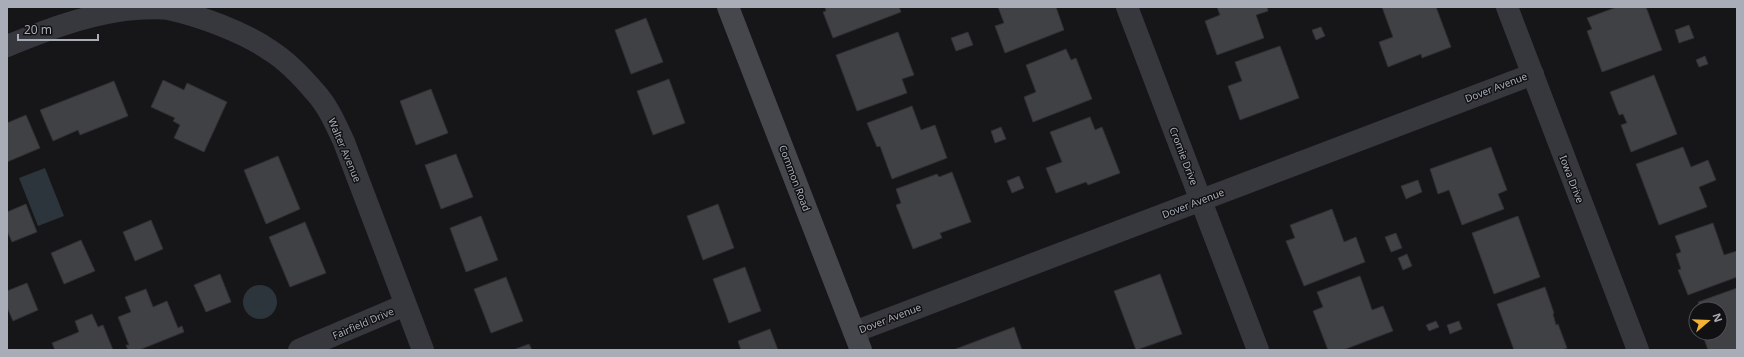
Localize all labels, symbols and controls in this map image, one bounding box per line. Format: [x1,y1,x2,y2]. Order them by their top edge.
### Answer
scale bar [18,16,98,42]
text: 20 m [24,21,52,38]
street label: Dover Avenue [1463,69,1530,105]
street label: Walter Avenue [325,116,365,185]
street label: Cromie Drive [1166,125,1202,187]
street label: Common Road [776,143,814,213]
street label: Iowa Drive [1556,153,1588,205]
street label: Dover Avenue [1160,185,1227,221]
street label: Dover Avenue [857,300,924,336]
north arrow [1688,301,1728,341]
street label: Fairfield Drive [330,304,396,342]
text: N [1709,311,1726,324]

